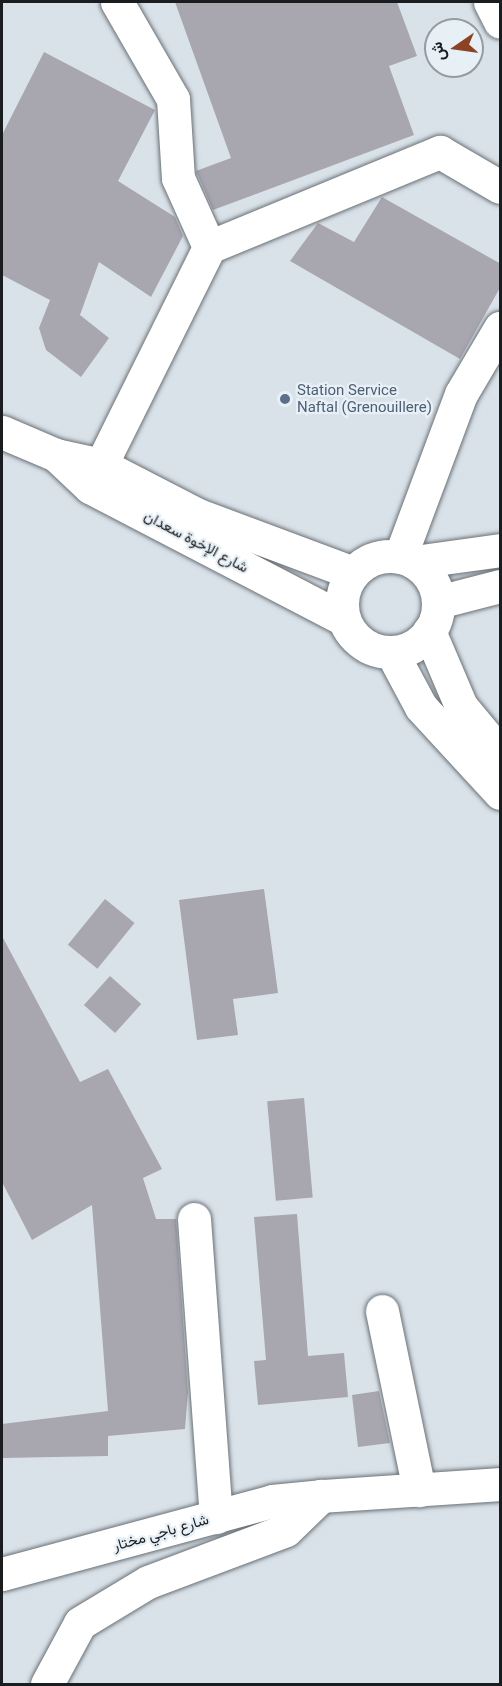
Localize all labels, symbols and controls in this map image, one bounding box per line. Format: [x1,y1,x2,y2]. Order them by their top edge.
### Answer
north arrow [424,18,484,78]
text: ش [427,40,449,63]
place label: Station Service Naftal (Grenouillere) [297,381,432,416]
marker: Station Service Naftal (Grenouillere) [278,392,292,406]
street label: شارع الإخوة سعدان [141,507,251,577]
street label: شارع باجي مختار [111,1511,211,1555]

